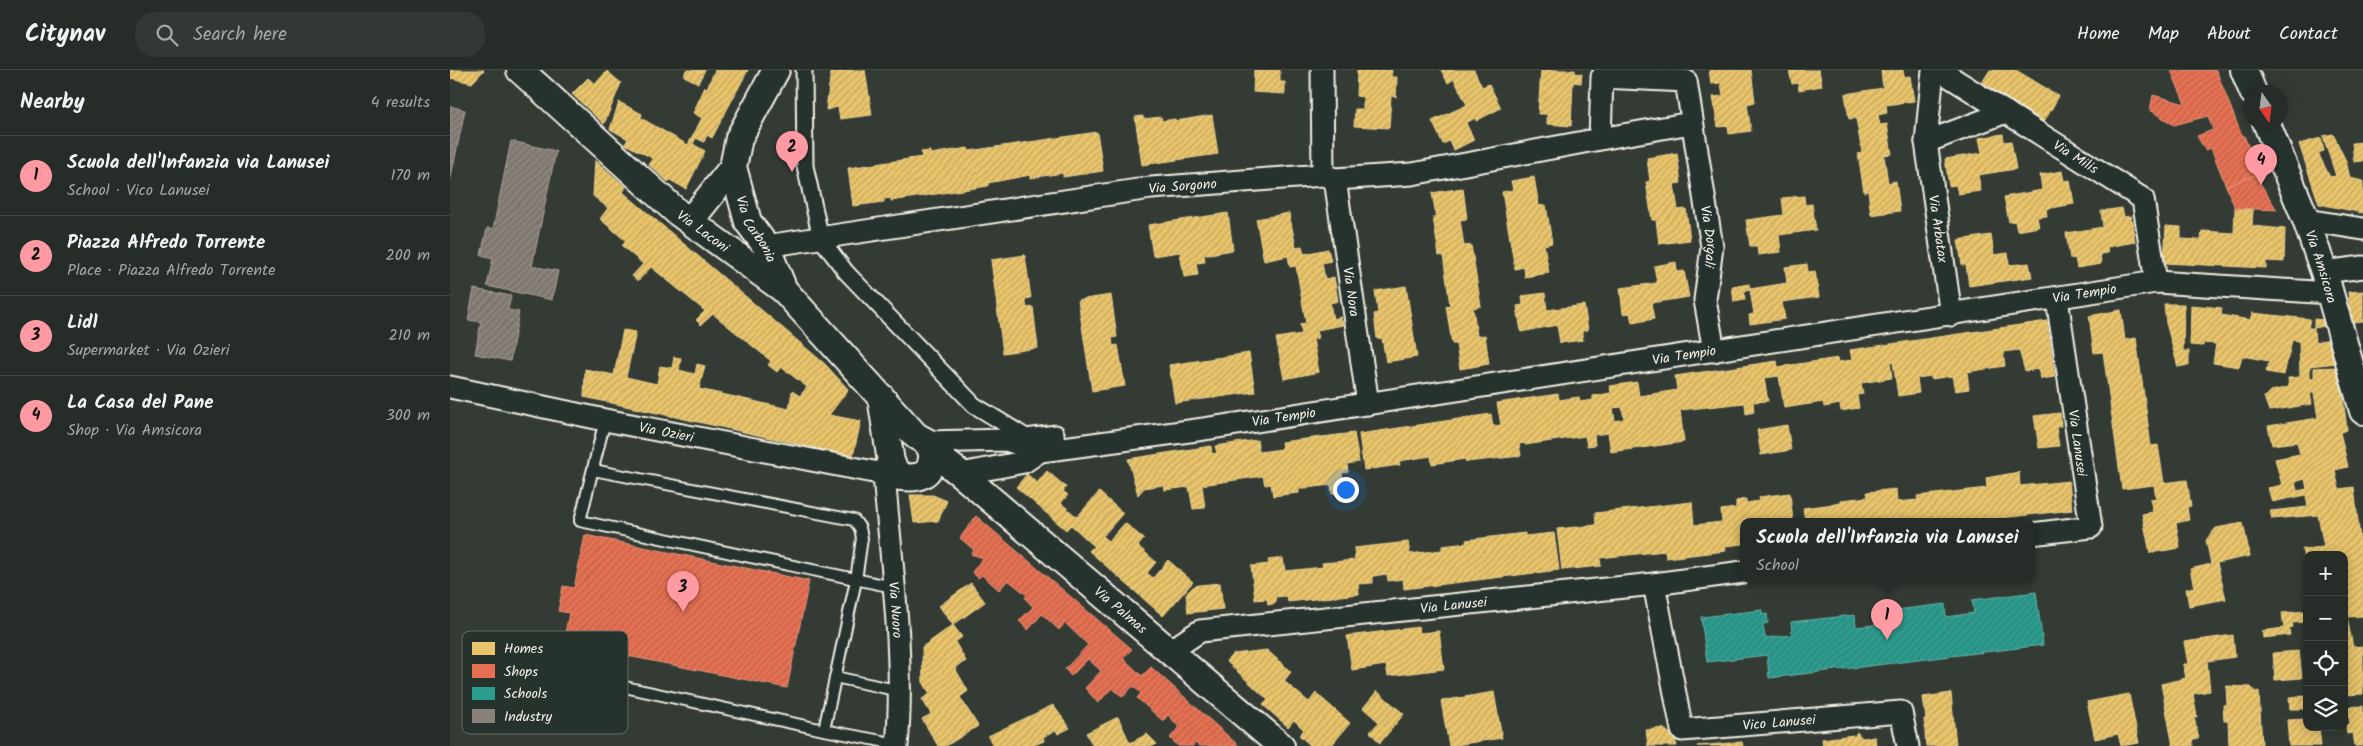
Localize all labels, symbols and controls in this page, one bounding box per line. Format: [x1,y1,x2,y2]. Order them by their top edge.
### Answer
search box [135,12,485,57]
text: Citynav [25,15,105,54]
text: Search here [193,20,287,50]
text: Home [2077,20,2120,49]
text: Map [2148,20,2179,49]
text: About [2207,20,2251,49]
text: Contact [2279,20,2338,49]
icon: search [153,21,181,49]
north arrow [2243,85,2288,130]
text: Nearby [20,86,85,119]
text: 4 results [371,90,430,115]
pin: 2 [776,131,808,172]
street label: Via Milis [2048,135,2102,180]
pin: 4 [2245,144,2277,185]
text: Scuola dell'Infanzia via Lanusei [67,148,329,178]
text: 1 [34,163,38,188]
text: 170 m [390,163,430,188]
street label: Via Sorgono [1148,173,1217,200]
text: School · Vico Lanusei [67,178,210,203]
street label: Via Carbonia [729,193,782,266]
street label: Via Arbatax [1922,194,1953,265]
street label: Via Dorgali [1694,204,1722,270]
street label: Via Laconi [672,205,734,259]
street label: Via Amsicora [2298,227,2342,306]
text: Piazza Alfredo Torrente [67,228,265,258]
text: 2 [31,243,41,268]
text: 200 m [386,243,430,268]
text: Place · Piazza Alfredo Torrente [67,258,275,283]
street label: Via Nora [1336,266,1365,318]
street label: Via Tempio [2051,278,2118,310]
text: Lidl [67,308,98,338]
text: 3 [32,323,40,348]
text: 210 m [389,323,430,348]
text: Supermarket · Via Ozieri [67,338,230,363]
street label: Via Tempio [1651,340,1718,372]
text: La Casa del Pane [67,388,213,418]
street label: Via Tempio [1250,402,1317,433]
text: 4 [32,403,40,428]
text: 300 m [386,403,430,428]
street label: Via Lanusei [2061,408,2093,478]
street label: Via Ozieri [637,417,696,449]
text: Shop · Via Amsicora [67,418,202,443]
your location [1333,477,1359,503]
popup [1740,518,2035,583]
text: Scuola dell'Infanzia via Lanusei [1756,523,2019,553]
map controls [2303,551,2348,731]
button: + [2303,551,2348,596]
text: School [1756,553,1799,578]
pin: 3 [667,571,699,612]
street label: Via Nuoro [882,581,908,639]
street label: Via Palmas [1088,581,1152,640]
street label: Via Lanusei [1419,591,1489,620]
button: − [2303,596,2348,641]
pin: 1 [1871,599,1903,640]
legend [462,631,628,734]
text: Homes [504,638,543,660]
button: locate [2303,641,2348,686]
text: Shops [504,661,538,683]
text: Schools [504,683,547,705]
button: layers [2303,686,2348,731]
text: Industry [504,706,553,728]
street label: Vico Lanusei [1742,709,1817,737]

